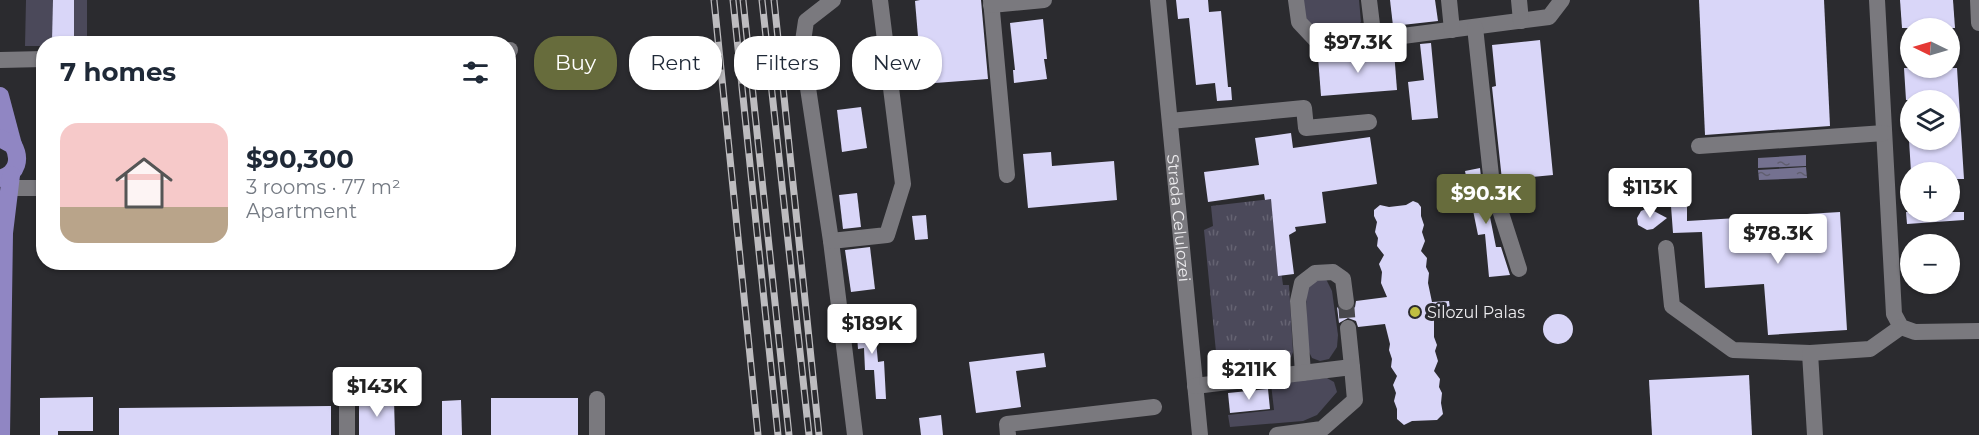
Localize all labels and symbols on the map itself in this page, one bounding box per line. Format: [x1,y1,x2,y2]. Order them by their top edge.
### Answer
north arrow [1900,18,1960,78]
pin: $97.3K [1309,23,1407,74]
street label: Strada Celulozei [1163,153,1194,283]
pin: $113K [1608,168,1692,219]
pin: $90.3K [1437,174,1535,225]
pin: $78.3K [1729,214,1827,265]
place label: Silozul Palas [1427,303,1525,322]
pin: $189K [830,304,914,355]
marker: Silozul Palas [1408,305,1422,319]
pin: $211K [1207,350,1291,401]
pin: $143K [335,367,419,418]

